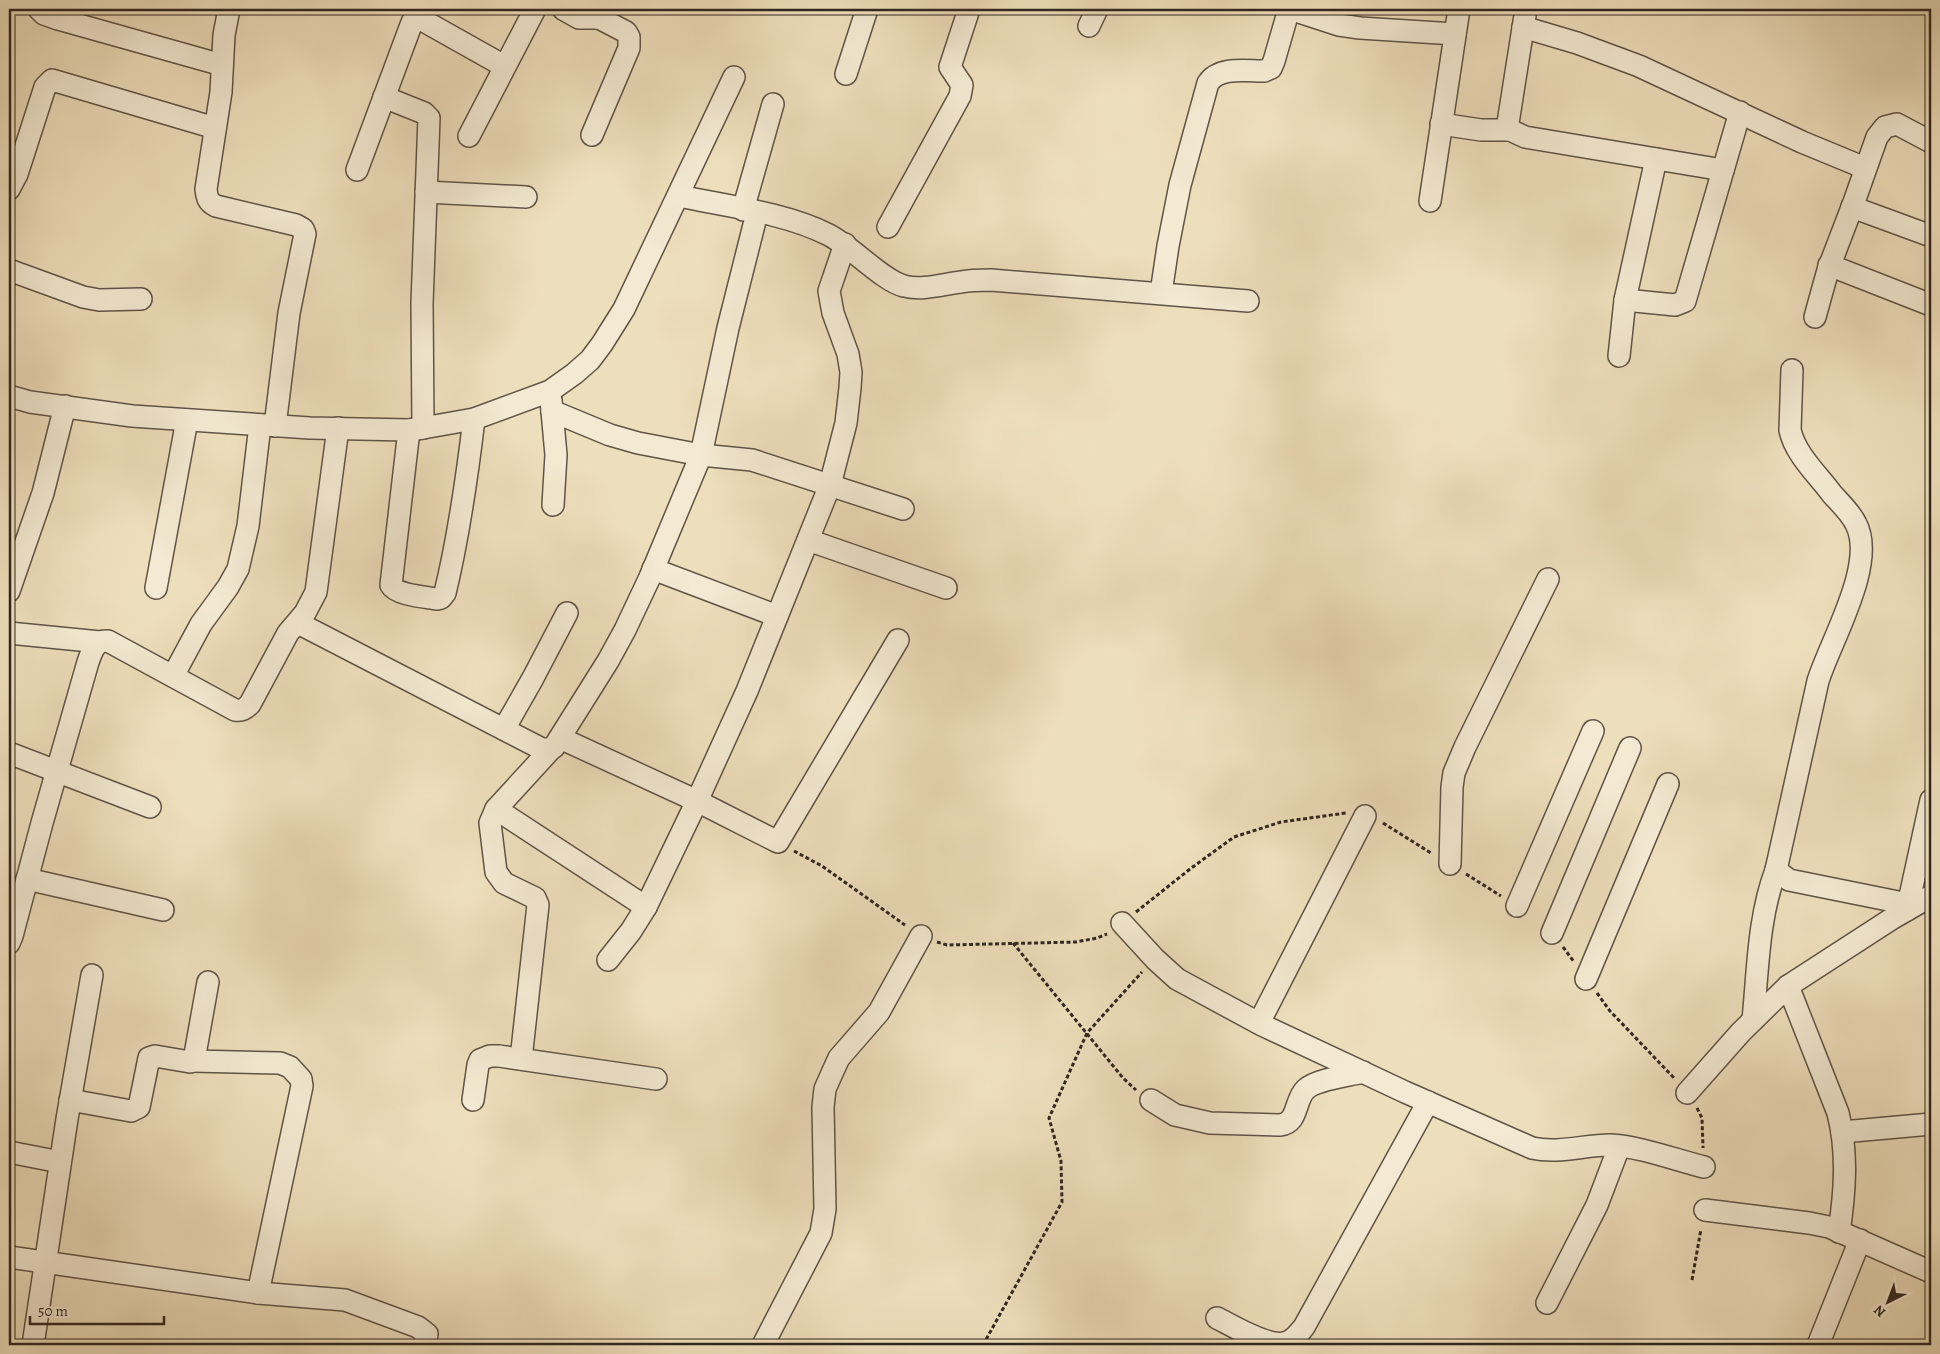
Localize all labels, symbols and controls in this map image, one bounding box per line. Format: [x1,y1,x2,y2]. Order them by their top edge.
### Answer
north arrow [1862,1276,1912,1326]
scale bar [30,1294,164,1326]
text: 50 m [38,1301,68,1321]
text: N [1869,1301,1890,1322]

